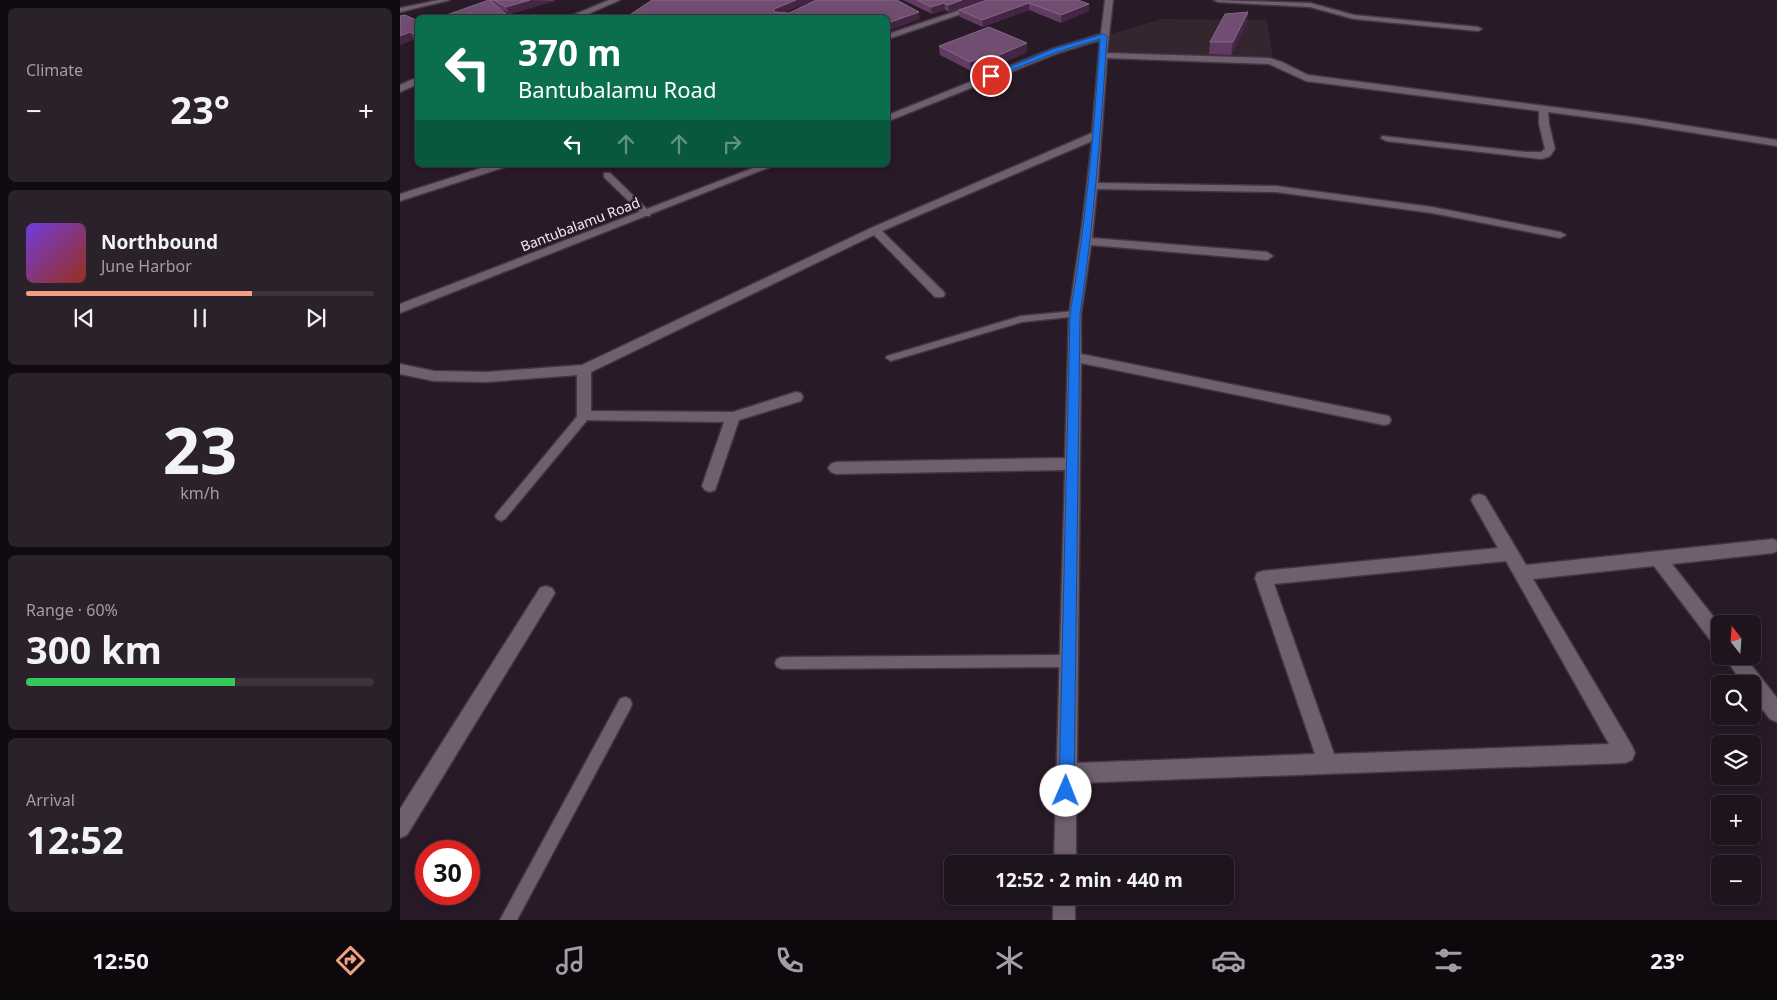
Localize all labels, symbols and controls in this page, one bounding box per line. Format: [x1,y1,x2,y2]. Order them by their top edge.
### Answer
text: 370 m [518,29,621,76]
icon: left [435,35,500,100]
pin [970,55,1012,97]
text: Climate [26,59,83,81]
icon: arrive [977,62,1005,90]
text: Bantubalamu Road [518,74,716,104]
text: 23° [170,83,230,135]
text: − [26,91,42,129]
text: + [358,91,374,129]
icon: left [559,130,587,158]
icon: ahead [612,130,640,158]
icon: ahead [665,130,693,158]
icon: right [718,130,746,158]
street label: Bantubalamu Road [518,193,642,255]
text: Northbound [101,229,218,255]
text: June Harbor [101,255,192,277]
icon: previous [70,304,98,332]
icon: pause [186,304,214,332]
icon: next [302,304,330,332]
text: 23 [163,405,237,493]
text: km/h [180,482,220,504]
text: Range · 60% [26,599,118,621]
north arrow [1711,615,1761,665]
map controls [1711,615,1761,905]
text: 300 km [26,623,162,675]
button: search [1711,675,1761,725]
button: layers [1711,735,1761,785]
position arrow [1039,764,1091,816]
text: Arrival [26,789,75,811]
button: + [1711,795,1761,845]
text: 12:52 [26,813,124,865]
speed limit sign: 30 [415,840,480,905]
button: − [1711,855,1761,905]
text: 12:52 · 2 min · 440 m [995,867,1183,893]
icon: directions [333,943,368,978]
icon: music [553,943,588,978]
icon: phone [772,943,807,978]
icon: climate [992,943,1027,978]
icon: car [1211,943,1246,978]
icon: filters [1431,943,1466,978]
text: 12:50 [92,945,149,975]
text: 23° [1650,945,1685,975]

